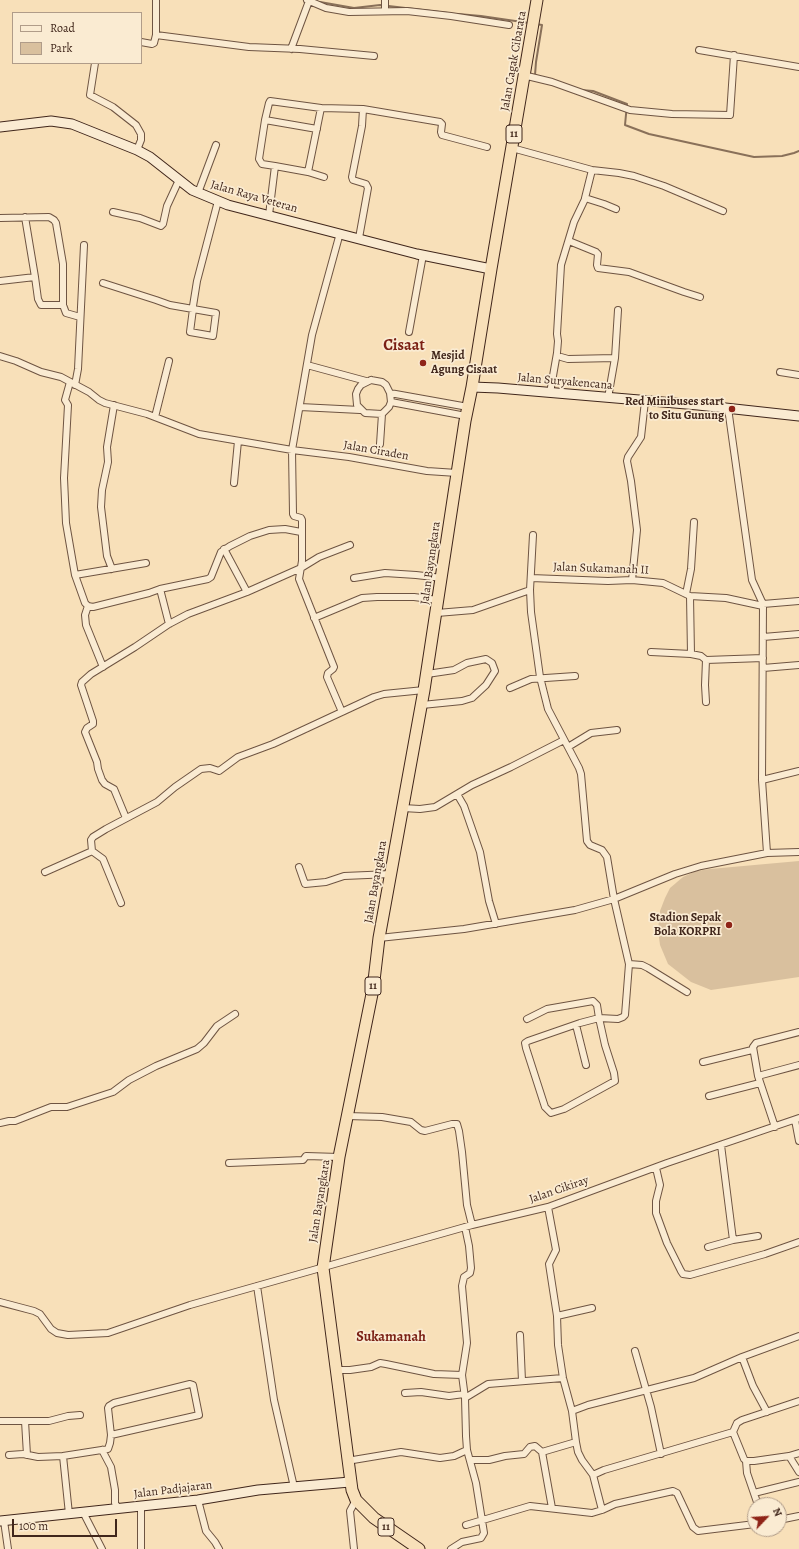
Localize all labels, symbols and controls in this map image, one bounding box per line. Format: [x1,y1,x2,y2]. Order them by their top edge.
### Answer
street label: Jalan Cagak Cibarata [498,10,530,112]
legend [12,12,142,64]
text: Road [50,20,75,36]
text: Park [50,40,73,56]
road number: 11 [506,125,522,143]
street label: Jalan Raya Veteran [209,178,299,216]
district label: Cisaat [383,336,425,356]
place label: Mesjid Agung Cisaat [431,349,497,377]
marker: Mesjid Agung Cisaat [418,358,428,368]
street label: Jalan Suryakencana [517,371,613,393]
place label: Red Minibuses start to Situ Gunung [625,395,724,423]
marker: Red Minibuses start to Situ Gunung [727,404,737,414]
street label: Jalan Ciraden [342,438,410,464]
street label: Jalan Bayangkara [418,520,444,606]
street label: Jalan Sukamanah II [553,560,649,578]
street label: Jalan Bayangkara [362,839,390,925]
place label: Stadion Sepak Bola KORPRI [650,911,721,939]
marker: Stadion Sepak Bola KORPRI [724,920,734,930]
road number: 11 [365,977,381,995]
street label: Jalan Bayangkara [306,1158,334,1244]
street label: Jalan Cikiray [527,1173,591,1207]
district label: Sukamanah [356,1330,426,1346]
street label: Jalan Padjajaran [133,1478,213,1502]
north arrow [747,1497,787,1537]
text: N [769,1505,786,1519]
scale bar [14,1511,119,1537]
text: 100 m [19,1518,48,1534]
road number: 11 [378,1518,394,1536]

